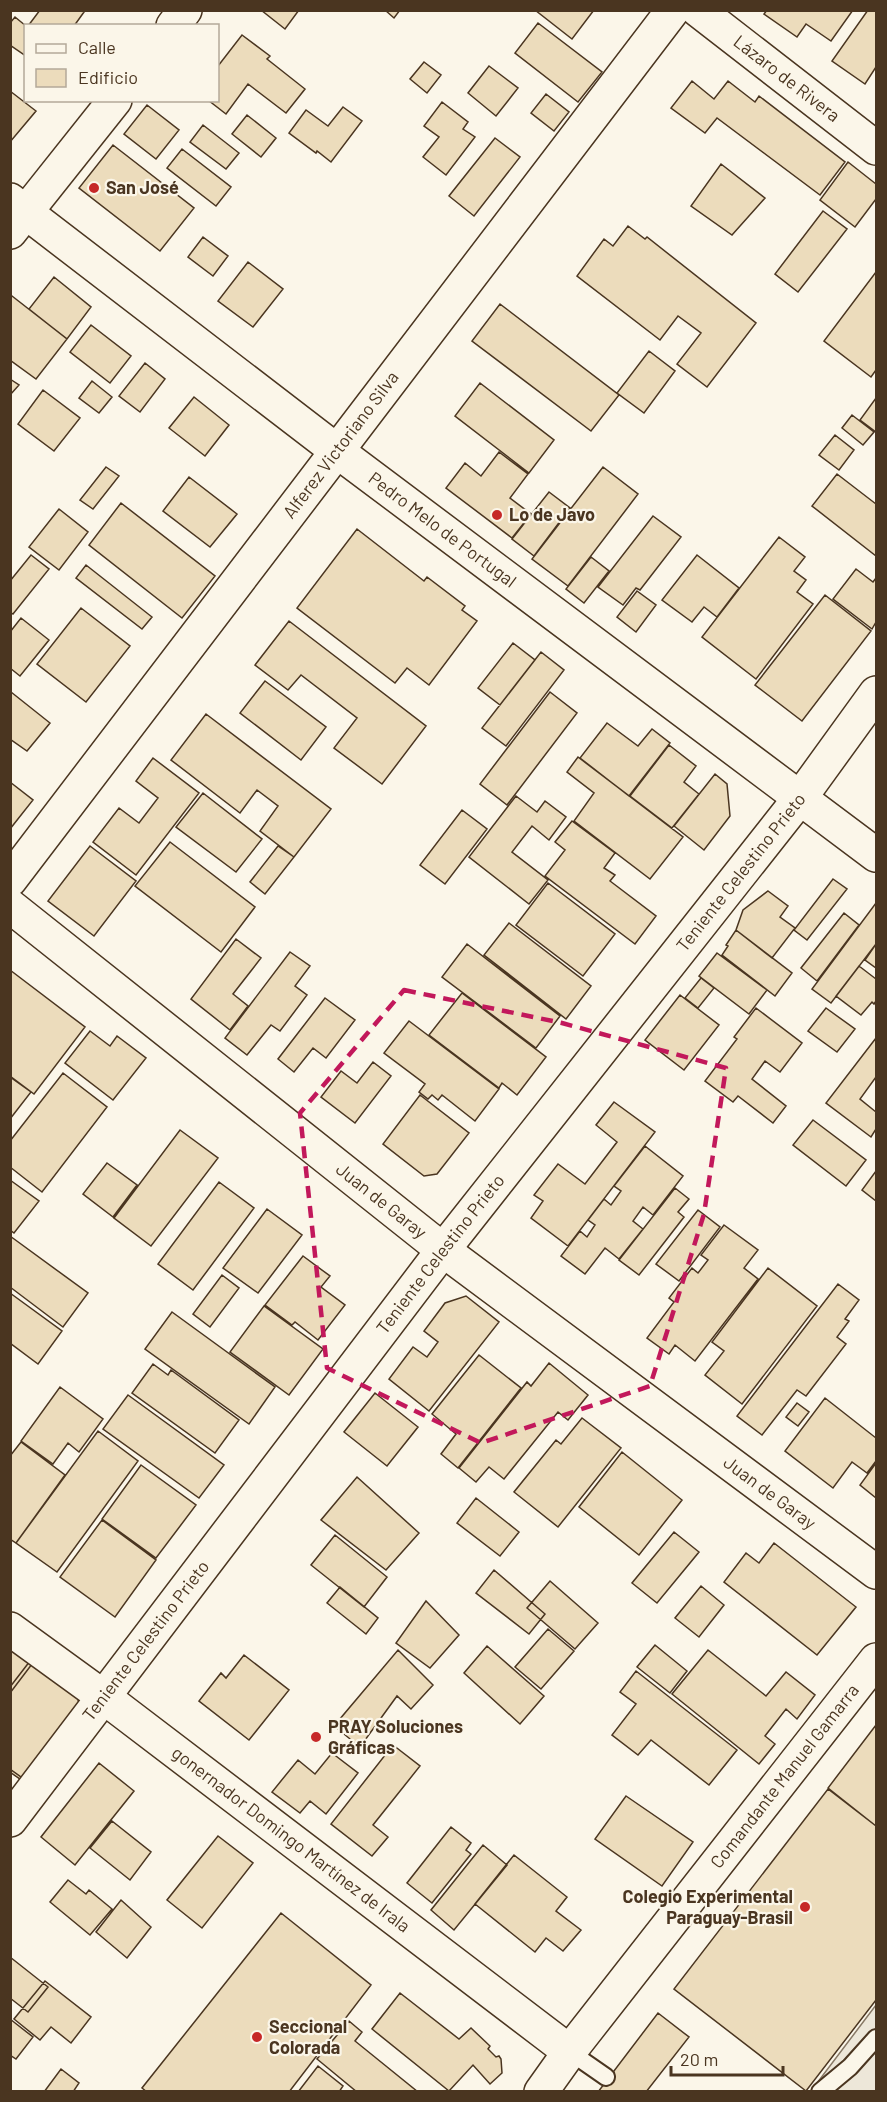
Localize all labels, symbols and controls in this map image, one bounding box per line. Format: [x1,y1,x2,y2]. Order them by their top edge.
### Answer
legend [24,24,219,102]
street label: Lázaro de Rivera [729,30,845,126]
text: Calle [78,36,116,58]
text: Edificio [78,66,138,88]
place label: San José [106,176,179,198]
marker: San José [87,181,101,195]
street label: Alferez Victoriano Silva [278,366,403,522]
street label: Pedro Melo de Portugal [365,467,521,592]
place label: Lo de Javo [509,503,595,525]
marker: Lo de Javo [490,508,504,522]
street label: Teniente Celestino Prieto [671,788,810,955]
street label: Juan de Garay [332,1157,432,1243]
street label: Teniente Celestino Prieto [371,1169,509,1338]
street label: Juan de Garay [720,1451,821,1534]
street label: Teniente Celestino Prieto [77,1556,213,1725]
street label: Comandante Manuel Gamarra [705,1679,863,1872]
place label: PRAY Soluciones Gráficas [328,1715,463,1758]
marker: PRAY Soluciones Gráficas [309,1730,323,1744]
street label: gonernador Domingo Martínez de Irala [168,1741,415,1936]
place label: Colegio Experimental Paraguay-Brasil [623,1885,793,1928]
marker: Colegio Experimental Paraguay-Brasil [798,1900,812,1914]
place label: Seccional Colorada [269,2015,347,2058]
marker: Seccional Colorada [250,2030,264,2044]
scale bar [671,2039,784,2077]
text: 20 m [680,2048,718,2070]

